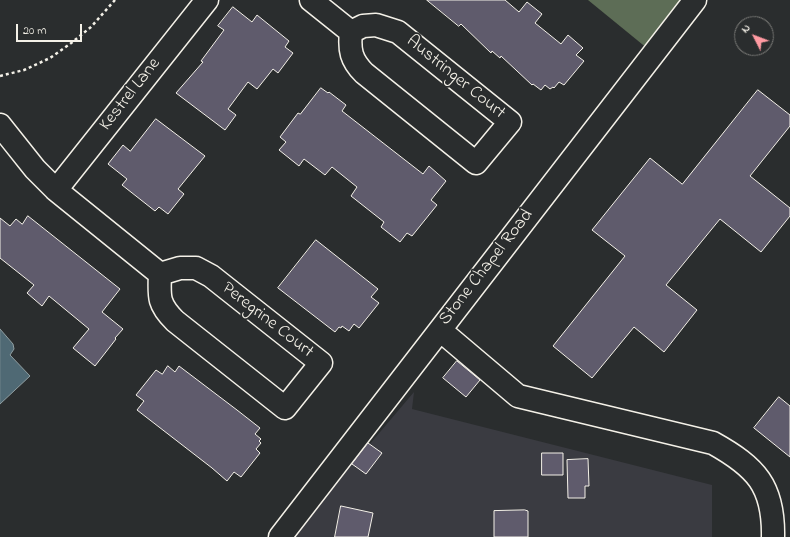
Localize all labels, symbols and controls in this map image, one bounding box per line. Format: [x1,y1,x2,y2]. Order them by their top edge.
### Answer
scale bar [18,16,84,42]
north arrow [734,16,774,56]
text: N [737,21,754,37]
text: 20 m [23,22,46,40]
street label: Austringer Court [401,31,509,125]
street label: Kestrel Lane [96,54,166,136]
street label: Stone Chapel Road [435,206,539,330]
street label: Peregrine Court [217,278,317,364]

